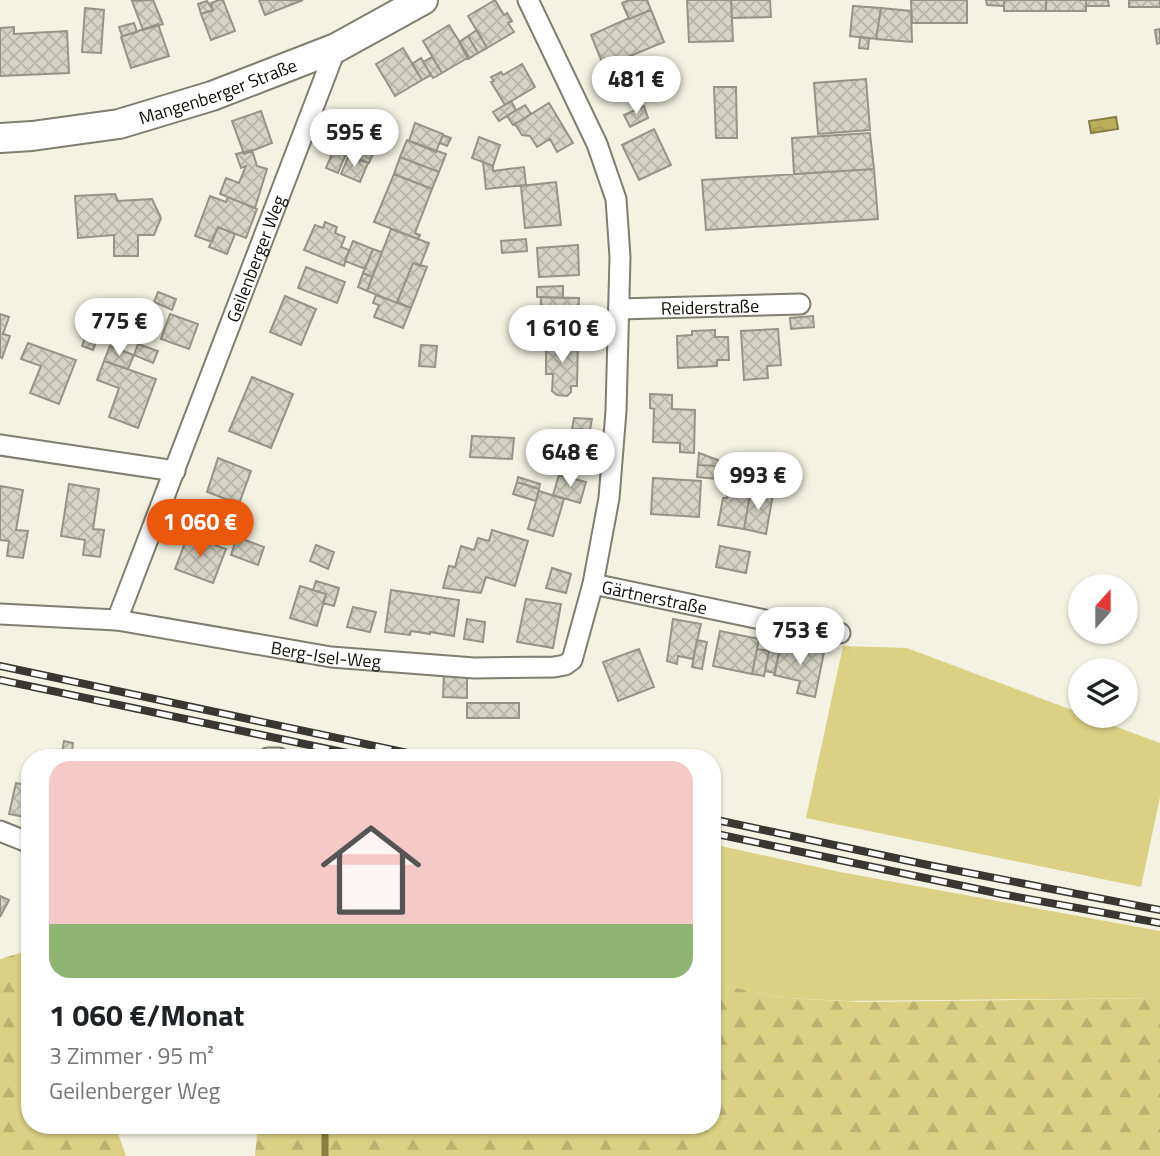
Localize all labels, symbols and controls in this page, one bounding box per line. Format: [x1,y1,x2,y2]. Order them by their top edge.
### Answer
street label: Mangenberger Straße [135,51,301,131]
pin: 481 € [587,57,685,116]
text: 481 € [608,61,664,96]
pin: 595 € [305,110,403,169]
text: 595 € [326,114,382,149]
street label: Geilenberger Weg [219,191,292,326]
street label: Reiderstraße [660,292,759,321]
pin: 775 € [70,298,168,358]
text: 775 € [91,303,147,338]
pin: 1 610 € [497,306,627,365]
text: 1 610 € [525,310,599,345]
pin: 648 € [521,430,619,489]
text: 648 € [542,434,598,469]
pin: 993 € [709,452,807,512]
text: 993 € [730,457,786,492]
pin: 1 060 € [135,500,265,559]
text: 1 060 € [163,504,237,539]
street label: Gärtnerstraße [599,573,710,621]
north arrow [1068,574,1138,644]
map controls [1068,574,1138,728]
pin: 753 € [751,608,849,667]
text: 753 € [772,612,828,647]
street label: Berg-Isel-Weg [269,633,382,674]
button: layers [1068,658,1138,728]
icon: home [308,807,434,933]
text: 1 060 €/Monat [49,992,245,1038]
text: 3 Zimmer · 95 m² [49,1038,214,1073]
text: Geilenberger Weg [49,1073,220,1108]

